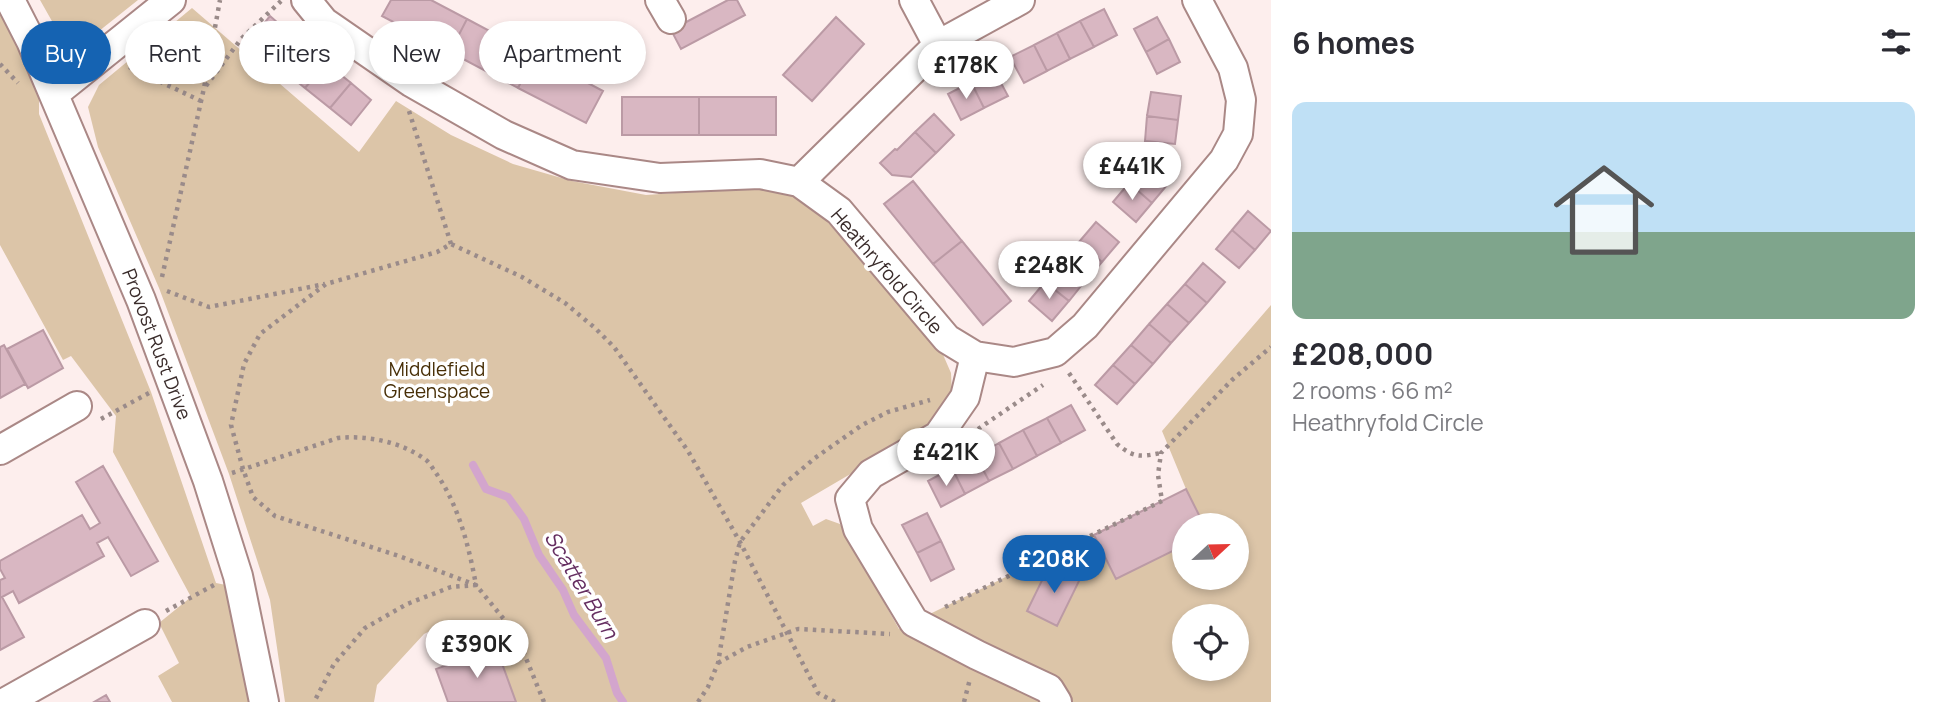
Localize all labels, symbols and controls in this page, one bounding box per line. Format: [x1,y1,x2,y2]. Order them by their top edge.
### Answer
chip: Buy [21,21,111,84]
chip: Rent [125,21,225,84]
chip: Filters [239,21,355,84]
chip: New [369,21,465,84]
chip: Apartment [479,21,646,84]
text: 6 homes [1292,22,1415,63]
icon: filters [1877,23,1915,61]
pin: £178K [917,42,1015,101]
text: £178K [934,48,998,80]
pin: £441K [1083,142,1181,202]
icon: home [1541,147,1667,273]
text: £441K [1099,149,1165,181]
street label: Heathryfold Circle [825,203,949,339]
pin: £248K [1000,242,1098,301]
text: £248K [1014,248,1084,280]
street label: Provost Rust Drive [116,265,198,423]
text: £208,000 [1292,333,1433,374]
park label: Middlefield Greenspace [384,356,490,404]
text: 2 rooms · 66 m² [1292,374,1453,406]
text: Heathryfold Circle [1292,406,1484,438]
pin: £421K [897,428,995,488]
text: £421K [913,435,979,467]
north arrow [1172,513,1250,590]
map controls [1172,513,1249,681]
water label: Scatter Burn [539,525,626,645]
pin: £208K [1005,536,1103,595]
text: £208K [1019,542,1089,574]
button: locate [1172,604,1249,681]
pin: £390K [428,620,526,680]
text: £390K [442,627,512,659]

